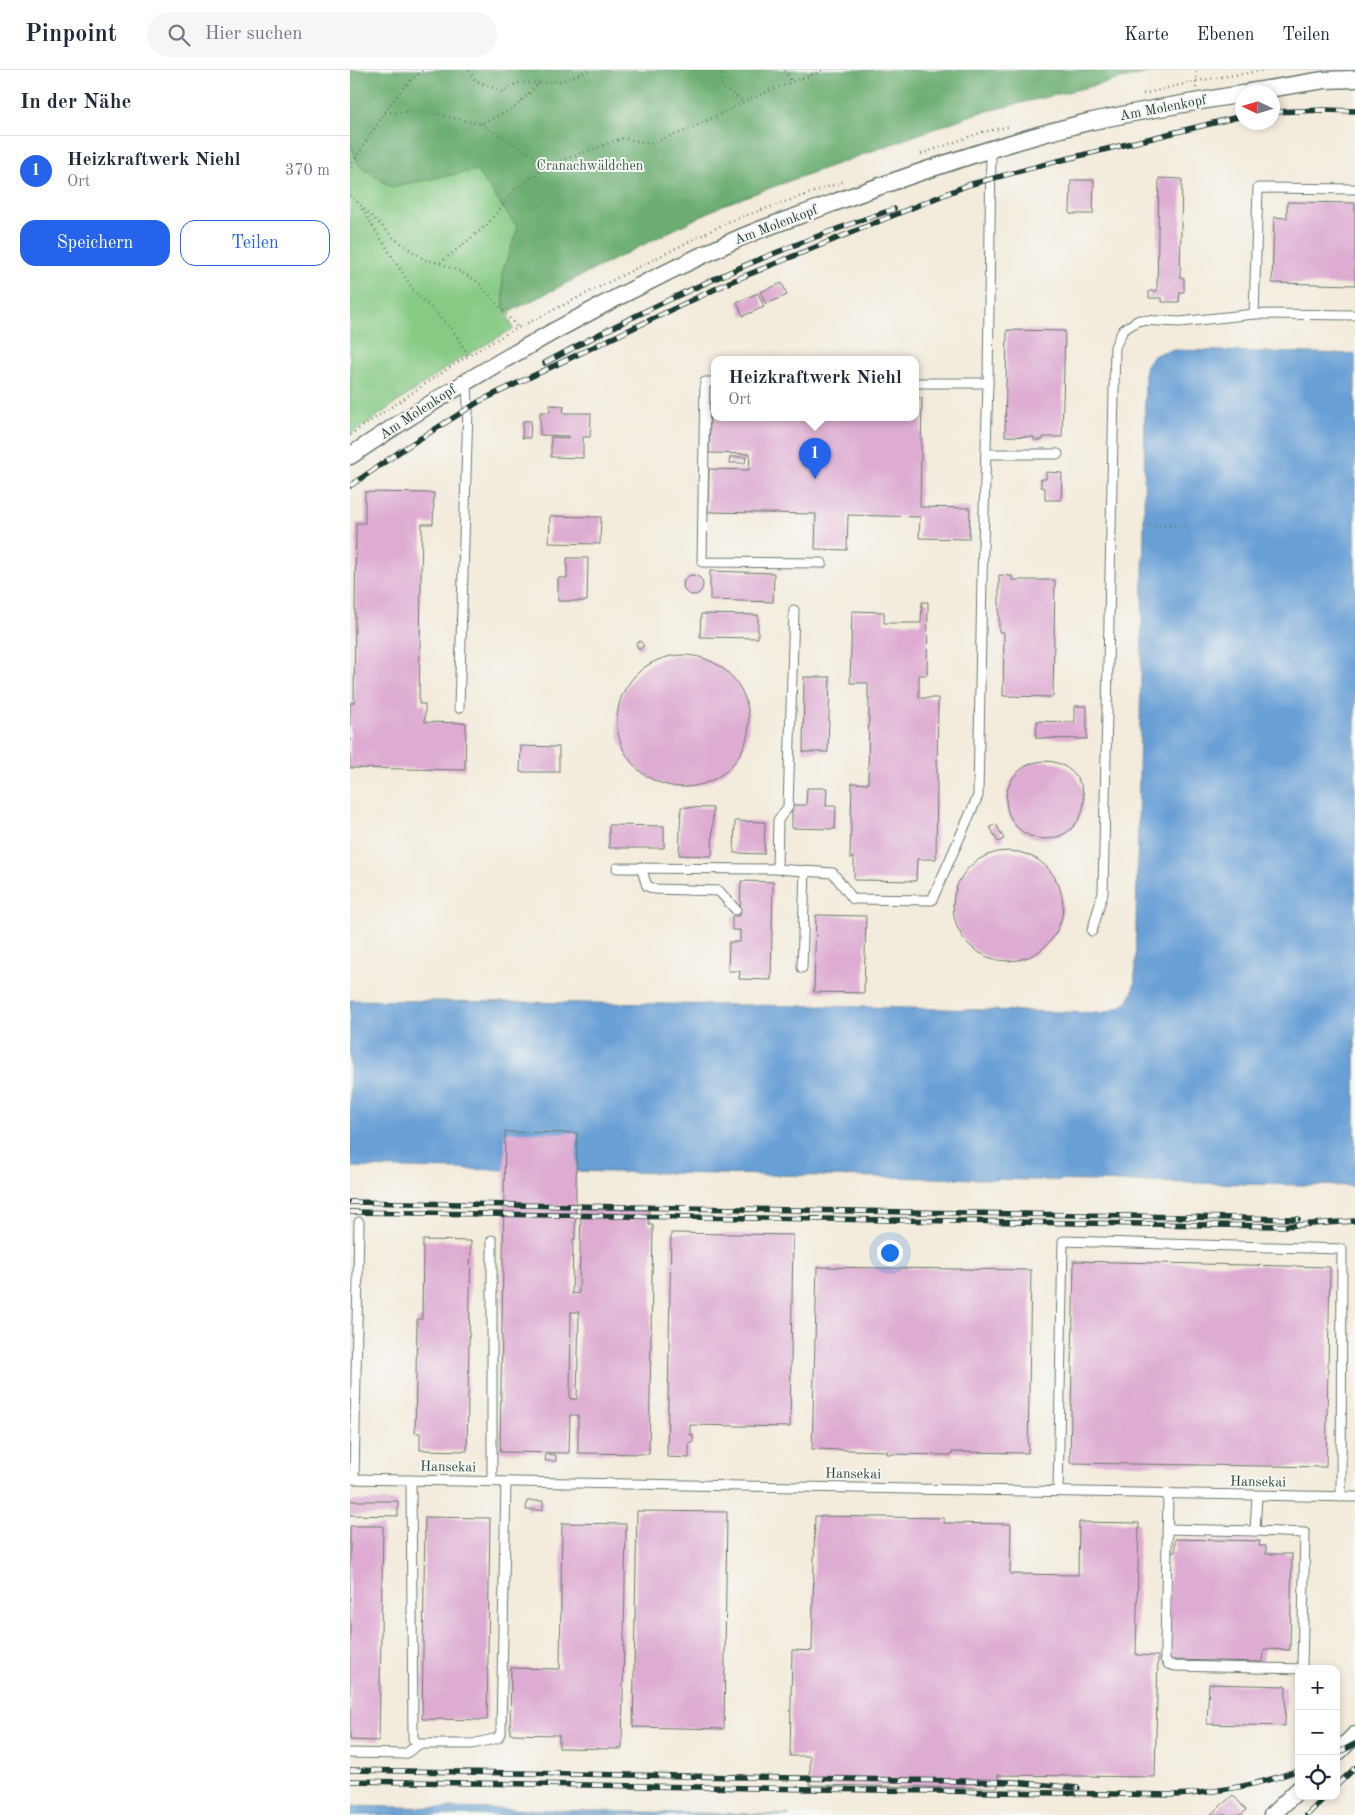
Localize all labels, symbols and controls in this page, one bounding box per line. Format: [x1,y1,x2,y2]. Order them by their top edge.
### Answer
search box [147,12,497,57]
icon: search [165,21,193,49]
text: Pinpoint [25,23,117,47]
text: Hier suchen [205,25,303,44]
text: Karte [1124,26,1169,44]
text: Ebenen [1197,26,1254,44]
text: Teilen [1282,26,1330,44]
north arrow [1235,85,1280,130]
text: In der Nähe [20,92,131,113]
street label: Am Molenkopf [1118,92,1209,123]
text: Heizkraftwerk Niehl [67,151,241,170]
park label: Cranachwäldchen [537,159,644,173]
text: 1 [31,163,41,179]
text: 370 m [285,163,330,179]
text: Ort [67,174,90,190]
street label: Am Molenkopf [732,202,821,247]
button: Speichern [20,220,170,266]
button: Teilen [180,220,330,266]
popup [711,356,919,421]
text: Heizkraftwerk Niehl [728,369,902,388]
street label: Am Molenkopf [377,381,460,442]
text: Ort [728,392,752,408]
pin: 1 [799,438,831,479]
your location [877,1240,903,1266]
street label: Hansekai [420,1460,476,1474]
street label: Hansekai [825,1467,881,1481]
street label: Hansekai [1230,1475,1286,1489]
map controls [1295,1665,1340,1800]
button: + [1295,1665,1340,1710]
button: − [1295,1710,1340,1755]
button: locate [1295,1755,1340,1800]

